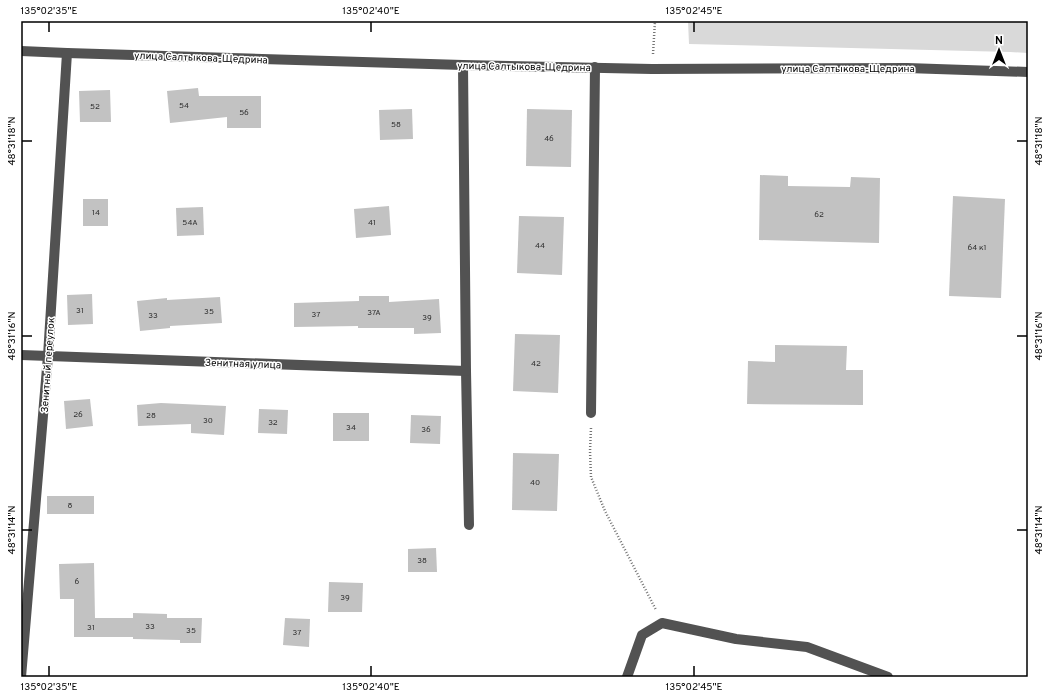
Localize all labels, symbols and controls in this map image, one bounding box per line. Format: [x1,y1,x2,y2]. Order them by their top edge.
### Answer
text: 135°02'35"E [21,5,77,18]
text: 135°02'40"E [342,5,400,18]
text: 135°02'45"E [665,5,723,18]
north arrow [979,30,1019,70]
text: N [995,34,1003,48]
street label: улица Салтыкова-Щедрина [134,50,268,67]
street label: улица Салтыкова-Щедрина [457,60,591,75]
street label: улица Салтыкова-Щедрина [781,63,915,76]
house number: 54 [179,101,189,111]
house number: 52 [90,102,100,112]
house number: 56 [239,108,249,118]
text: 48°31'18"N [6,116,19,166]
text: 48°31'18"N [1033,116,1046,166]
house number: 58 [391,120,401,130]
house number: 46 [544,134,554,144]
house number: 14 [92,208,100,218]
house number: 62 [814,210,824,220]
house number: 54А [182,218,198,228]
house number: 41 [368,218,376,228]
house number: 44 [535,241,545,251]
house number: 64 к1 [967,243,987,253]
house number: 31 [76,306,84,316]
house number: 35 [204,307,214,317]
house number: 37А [367,308,381,318]
house number: 37 [312,310,320,320]
text: 48°31'16"N [6,311,19,361]
house number: 33 [148,311,158,321]
text: 48°31'16"N [1033,311,1046,361]
house number: 39 [422,313,432,323]
street label: Зенитный переулок [39,317,58,413]
street label: Зенитная улица [205,357,281,372]
house number: 42 [531,359,541,369]
house number: 26 [73,410,83,420]
house number: 28 [146,411,156,421]
house number: 30 [203,416,213,426]
house number: 32 [268,418,278,428]
house number: 34 [346,423,356,433]
house number: 36 [421,425,431,435]
house number: 40 [530,478,540,488]
house number: 8 [68,501,73,511]
text: 48°31'14"N [6,505,19,555]
text: 48°31'14"N [1033,505,1046,555]
house number: 38 [417,556,427,566]
house number: 6 [75,577,80,587]
house number: 39 [340,593,350,603]
house number: 33 [145,622,155,632]
house number: 31 [87,623,95,633]
house number: 35 [186,626,196,636]
house number: 37 [293,628,301,638]
text: 135°02'35"E [21,681,77,694]
text: 135°02'40"E [342,681,400,694]
text: 135°02'45"E [665,681,723,694]

